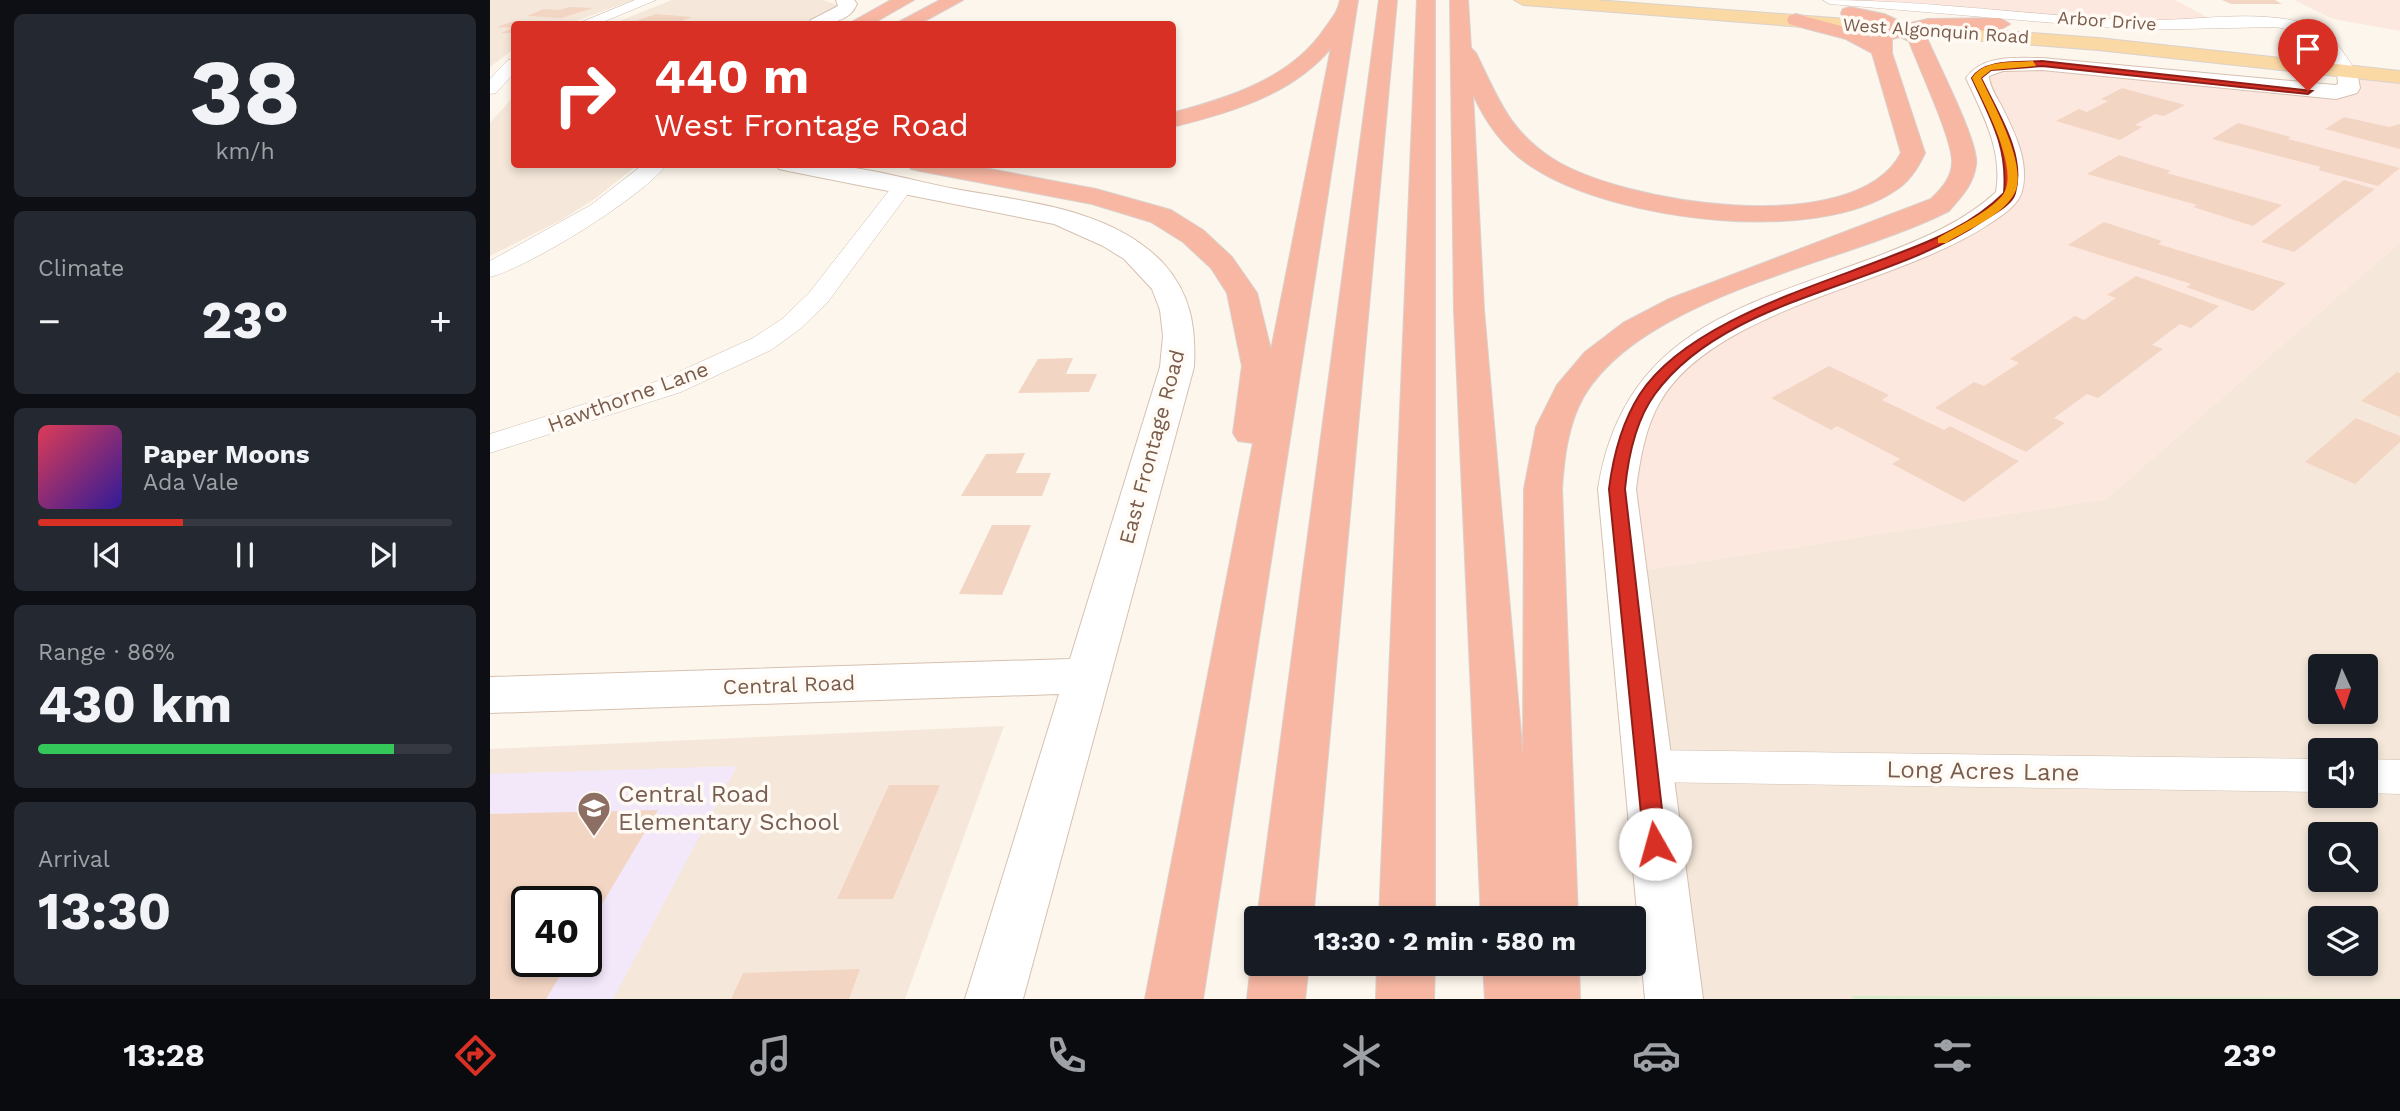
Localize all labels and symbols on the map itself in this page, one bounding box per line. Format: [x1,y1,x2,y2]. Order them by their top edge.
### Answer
street label: Arbor Drive [2057,7,2157,34]
street label: West Algonquin Road [1842,14,2030,47]
pin [2278,19,2338,91]
street label: East Frontage Road [1114,347,1190,547]
street label: Hawthorne Lane [544,356,712,437]
north arrow [2308,654,2378,724]
street label: Central Road [722,670,856,699]
street label: Long Acres Lane [1886,755,2080,787]
place label: Central Road Elementary School [618,780,840,836]
school or university icon: Central Road Elementary School [575,789,613,838]
position arrow [1618,807,1692,881]
speed limit sign: 40 [511,886,602,977]

